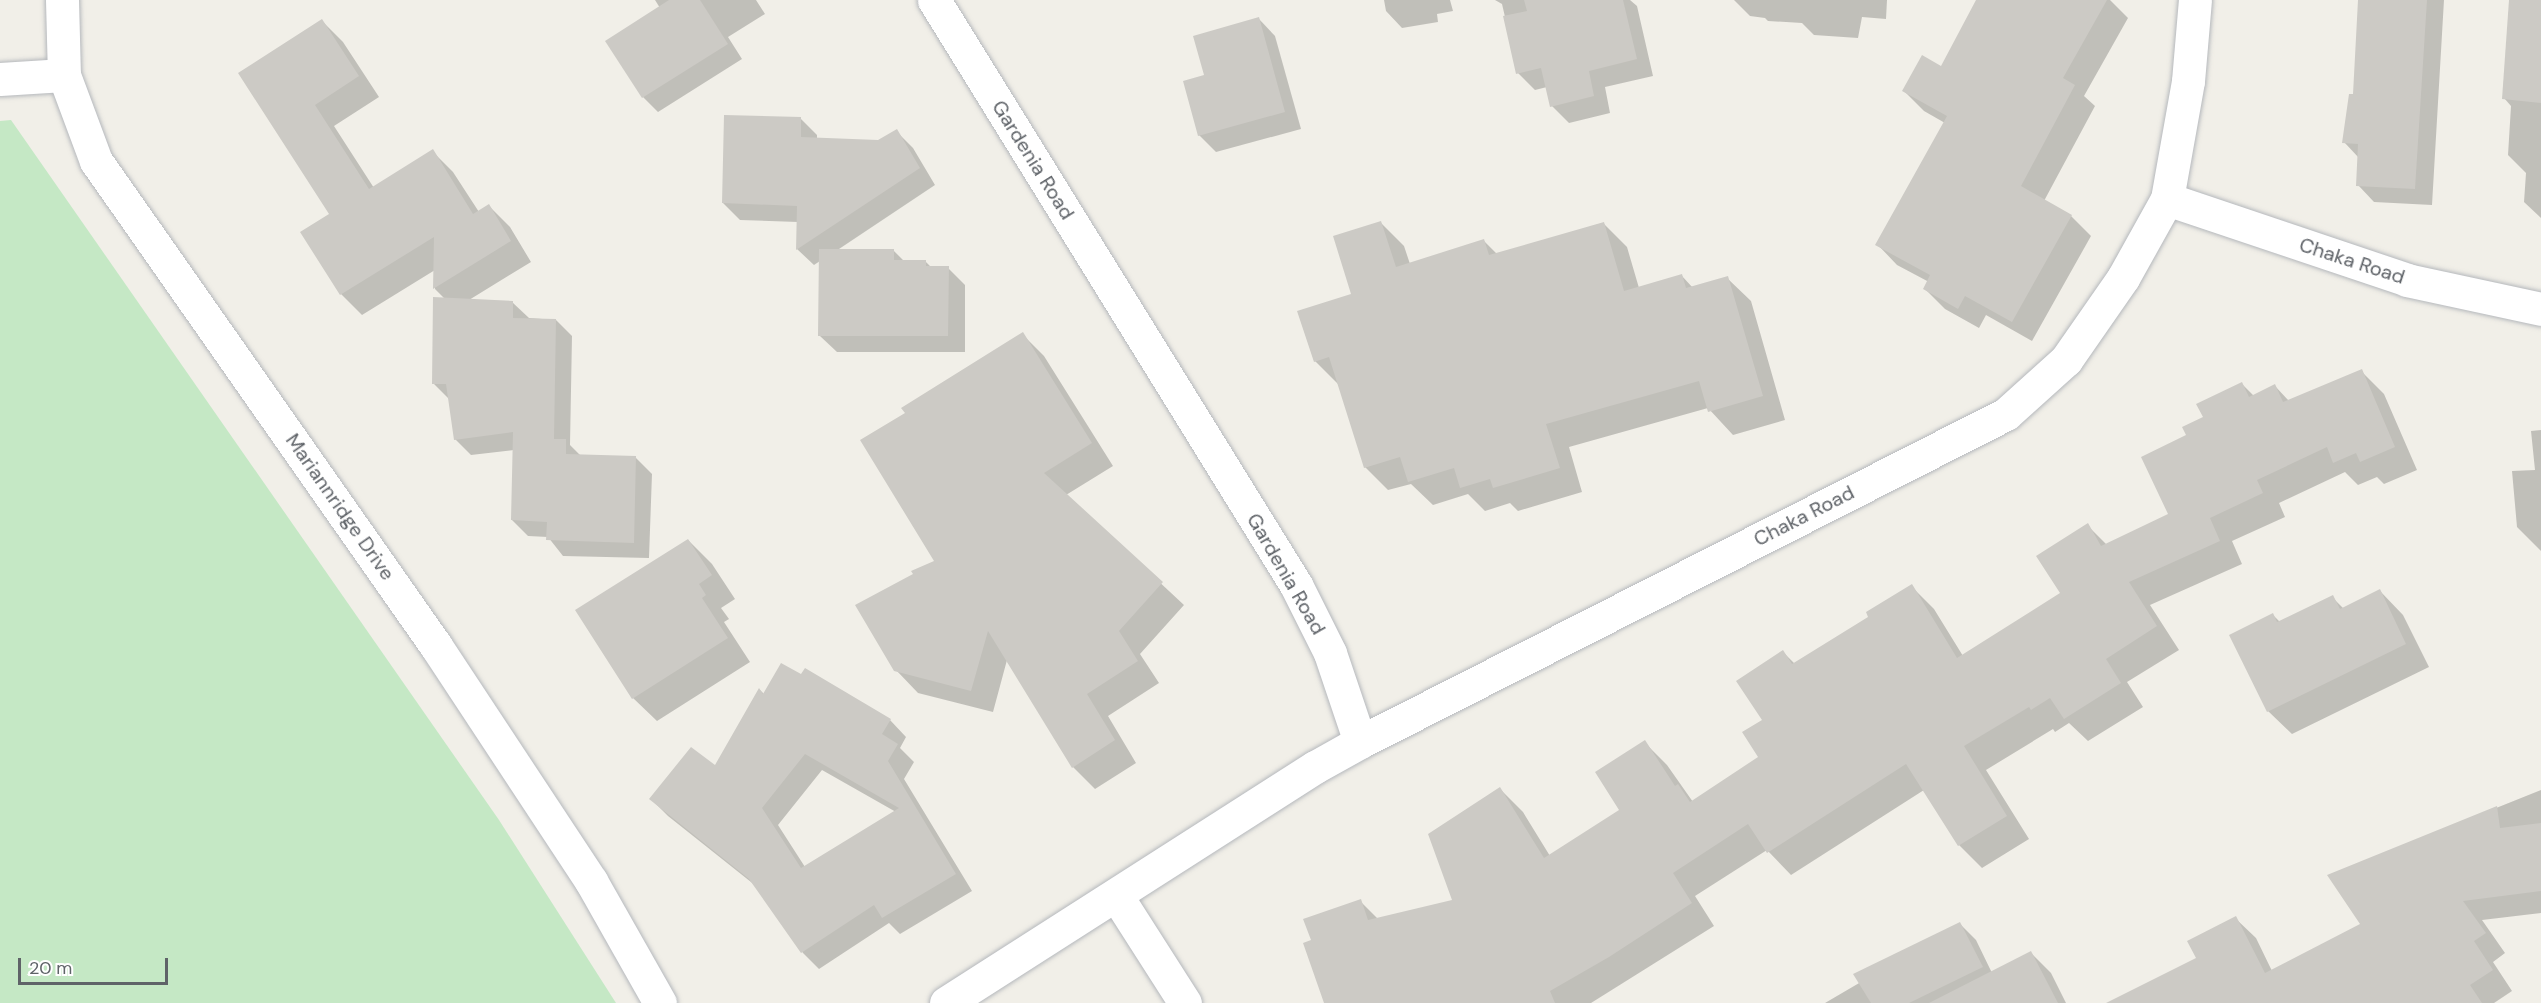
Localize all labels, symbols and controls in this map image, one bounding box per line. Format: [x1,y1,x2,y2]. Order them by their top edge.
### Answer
street label: Gardenia Road [987,96,1079,224]
street label: Chaka Road [2296,233,2408,289]
street label: Mariannridge Drive [280,429,400,585]
street label: Chaka Road [1750,480,1858,552]
street label: Gardenia Road [1242,509,1330,639]
scale bar [21,946,171,984]
text: 20 m [29,956,72,980]

